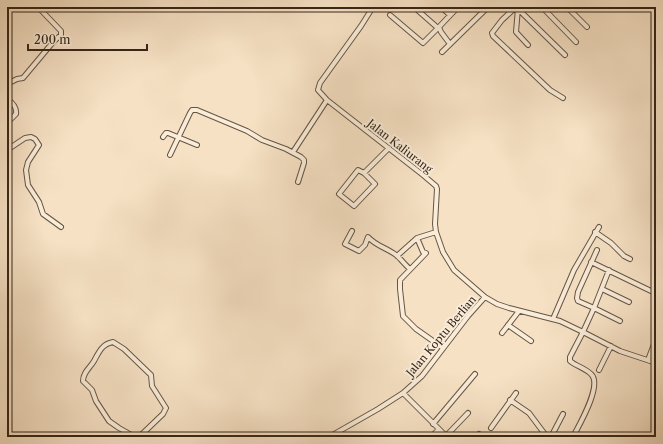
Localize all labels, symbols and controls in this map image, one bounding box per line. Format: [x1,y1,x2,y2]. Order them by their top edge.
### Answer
scale bar [28,26,147,52]
text: 200 m [34,32,71,47]
street label: Jalan Kaliurang [363,115,436,176]
street label: Jalan Koptu Berlian [402,293,479,381]

